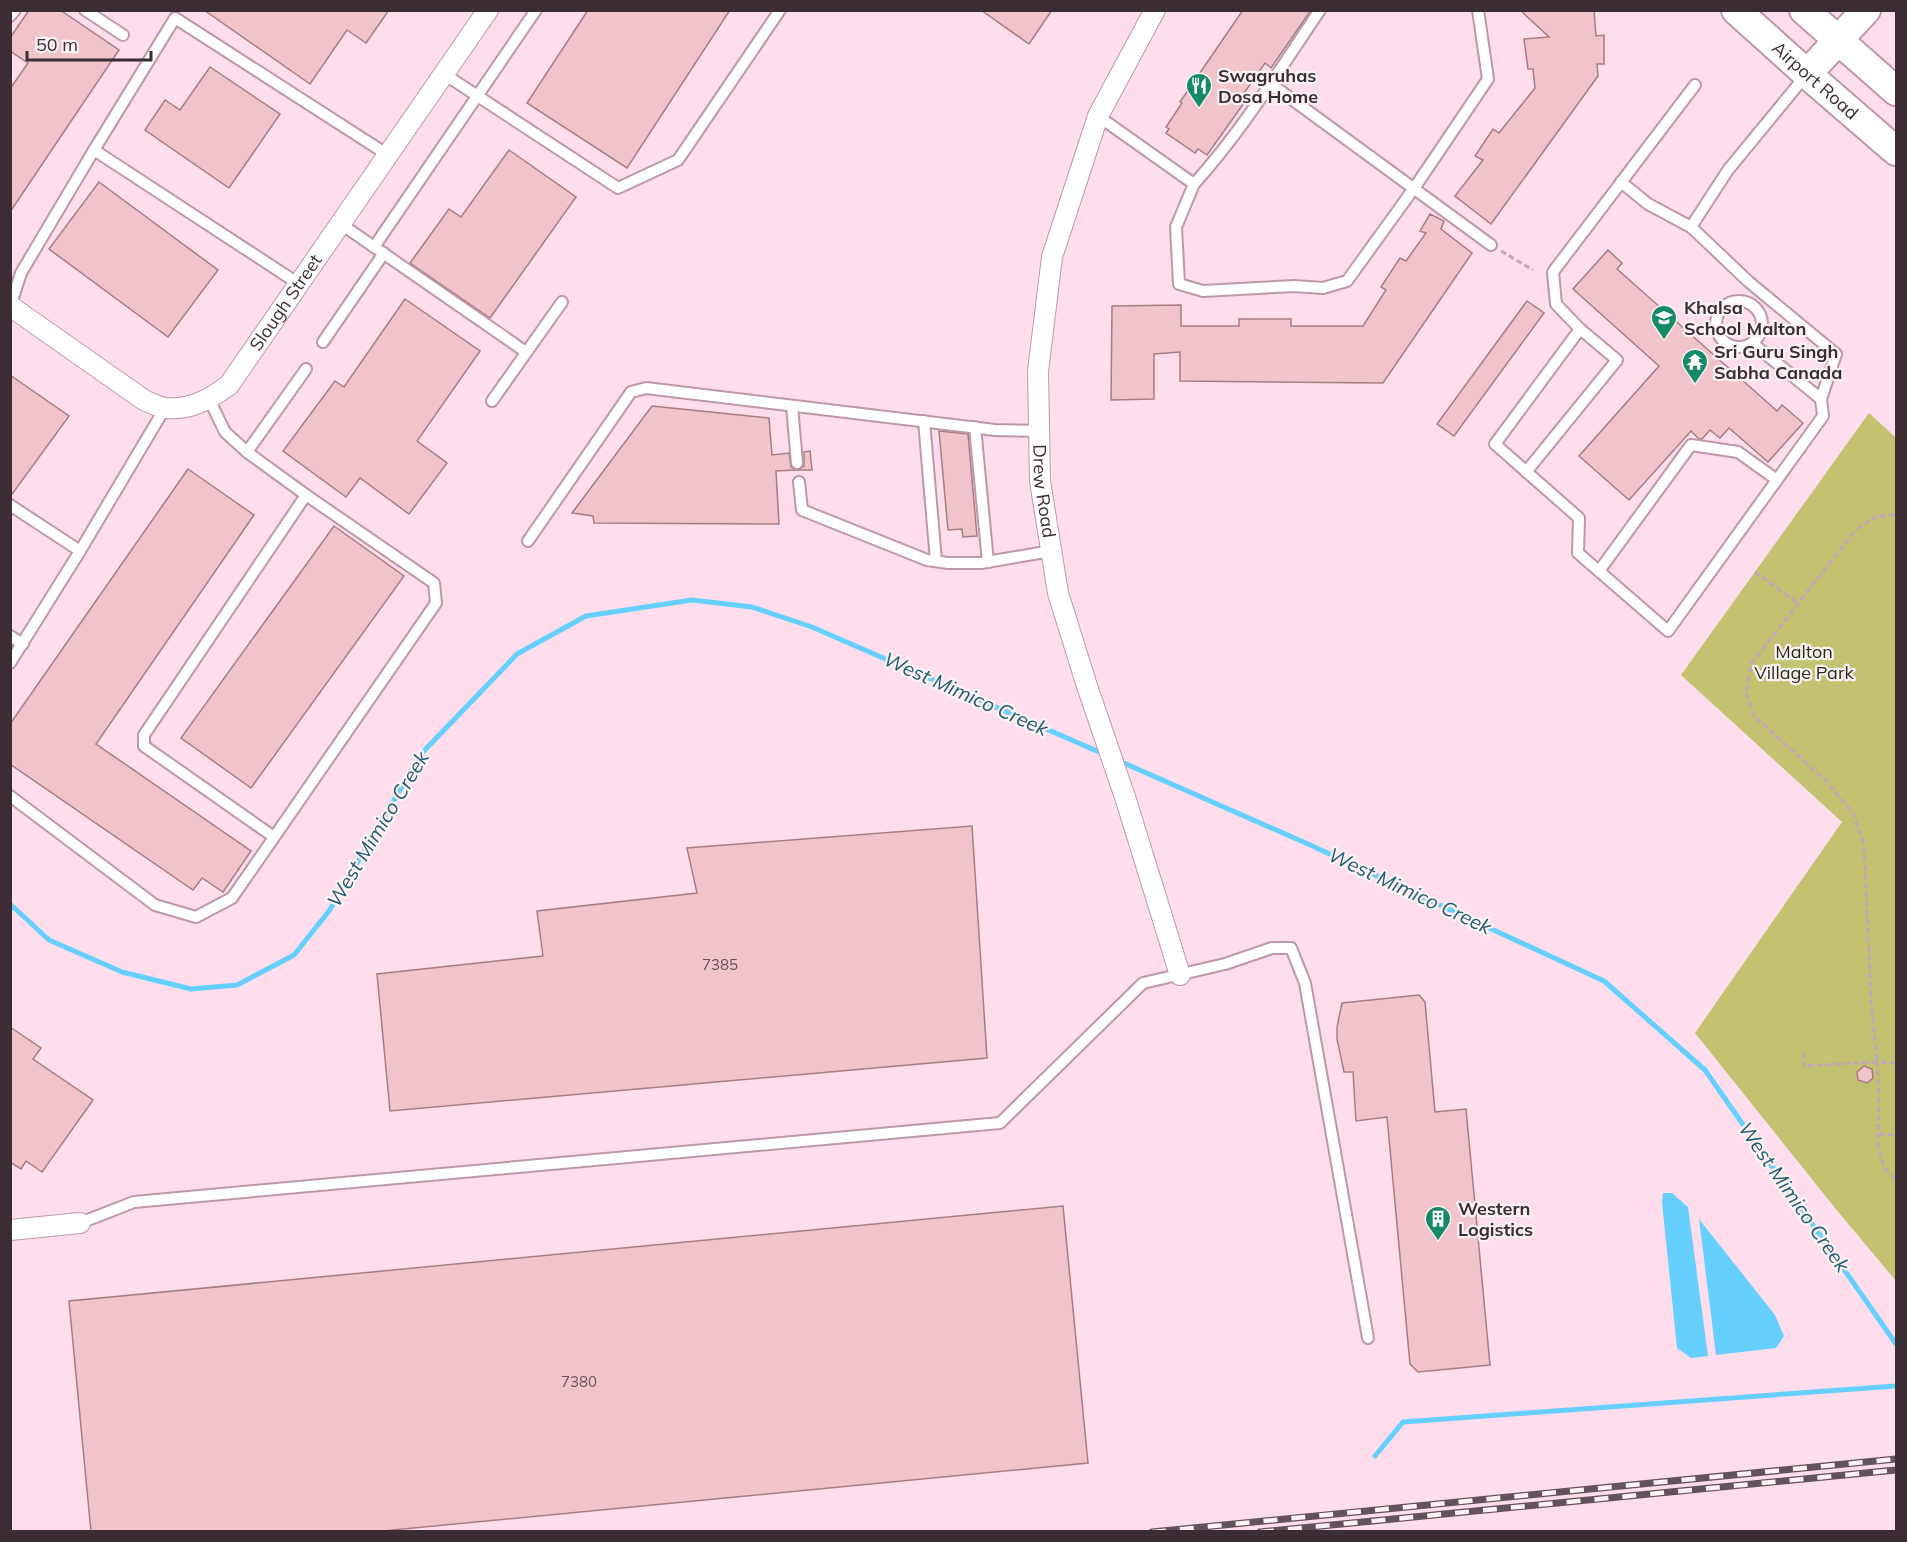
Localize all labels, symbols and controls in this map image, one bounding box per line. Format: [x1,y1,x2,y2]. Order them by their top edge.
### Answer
scale bar [27,24,152,62]
text: 50 m [36,33,78,56]
street label: Airport Road [1767,36,1863,124]
place label: Swagruhas Dosa Home [1218,64,1318,108]
restaurant icon: Swagruhas Dosa Home [1184,71,1214,109]
street label: Slough Street [244,250,327,355]
place label: Khalsa School Malton [1684,296,1806,340]
school or university icon: Khalsa School Malton [1649,303,1679,341]
place label: Sri Guru Singh Sabha Canada [1714,340,1842,384]
temple icon: Sri Guru Singh Sabha Canada [1680,347,1710,385]
street label: Drew Road [1028,444,1061,540]
park label: Malton Village Park [1754,640,1854,684]
water label: West Mimico Creek [880,646,1053,741]
water label: West Mimico Creek [321,746,434,911]
water label: West Mimico Creek [1325,842,1497,940]
house number: 7385 [702,955,738,974]
water label: West Mimico Creek [1733,1117,1856,1277]
place label: Western Logistics [1458,1197,1533,1241]
building icon: Western Logistics [1423,1204,1453,1242]
house number: 7380 [561,1372,597,1391]

